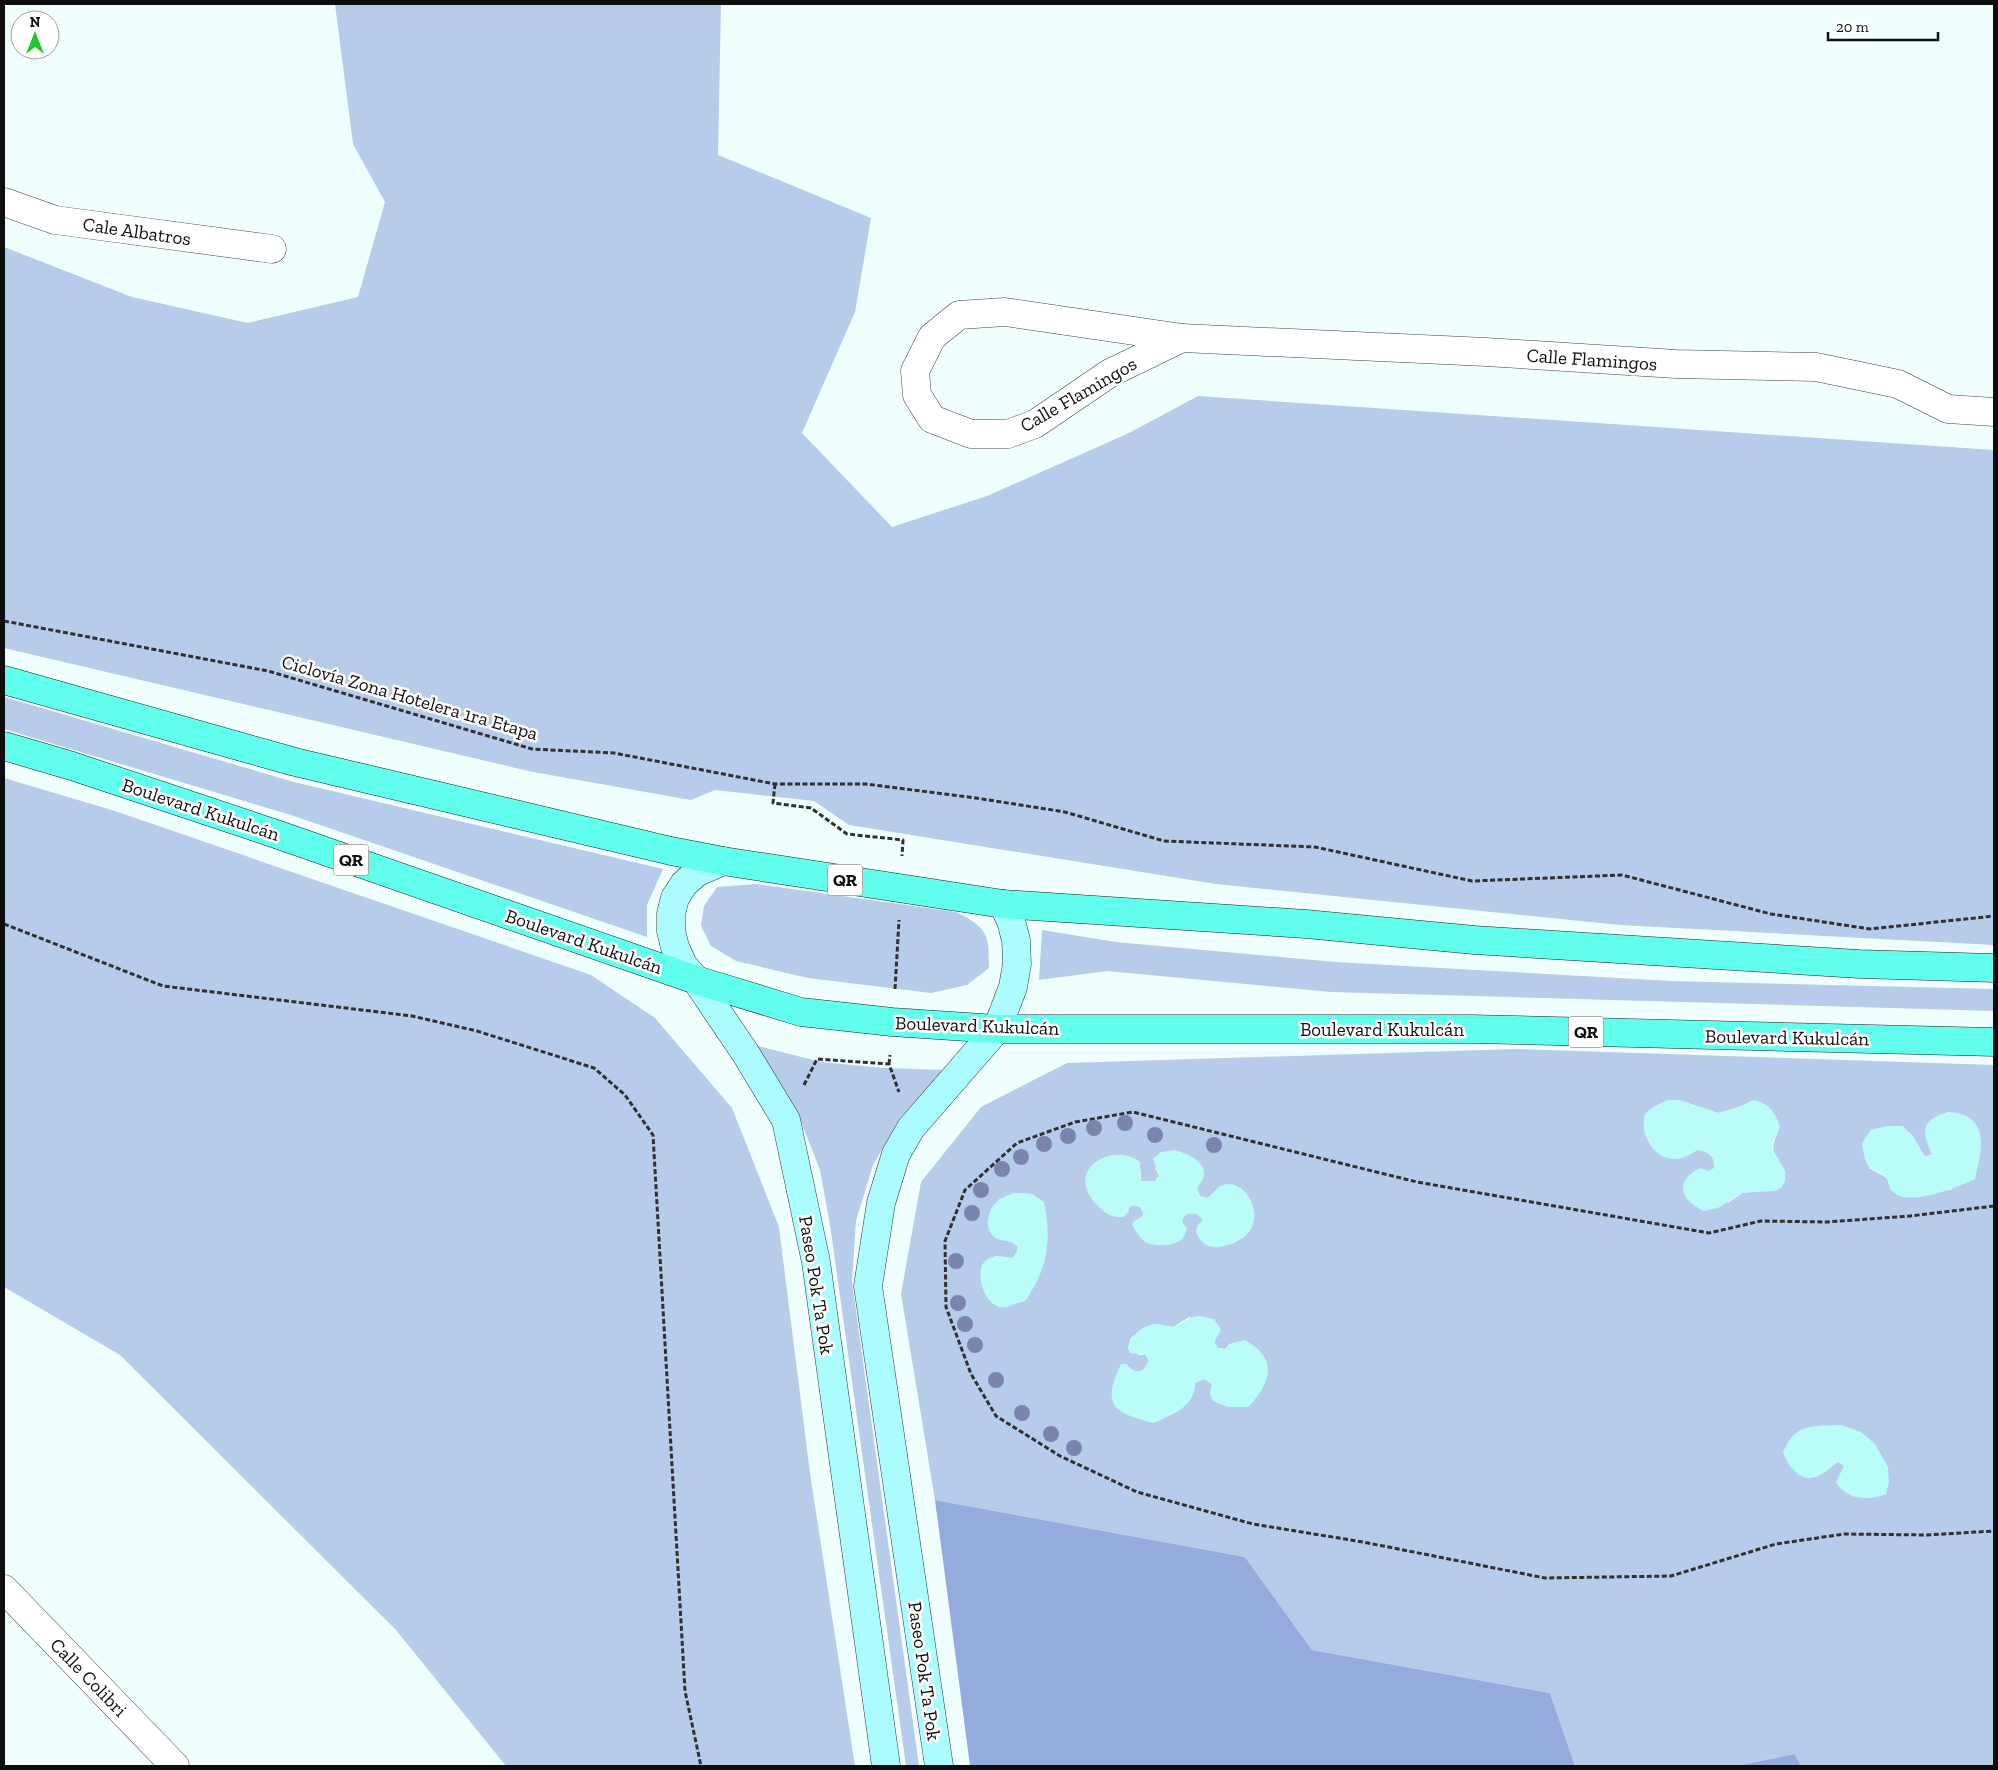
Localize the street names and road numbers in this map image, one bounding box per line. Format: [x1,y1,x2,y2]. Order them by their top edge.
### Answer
street label: Cale Albatros [81,213,192,250]
street label: Calle Flamingos [1526,343,1658,376]
street label: Calle Flamingos [1016,352,1141,437]
street label: Ciclovía Zona Hotelera 1ra Etapa [279,650,541,745]
street label: Boulevard Kukulcán [119,773,283,846]
road number: QR [334,844,368,876]
road number: QR [828,864,862,896]
street label: Boulevard Kukulcán [502,904,665,979]
street label: Boulevard Kukulcán [895,1011,1060,1040]
road number: QR [1568,1016,1604,1048]
street label: Boulevard Kukulcán [1300,1018,1464,1041]
street label: Boulevard Kukulcán [1705,1025,1869,1050]
street label: Paseo Pok Ta Pok [794,1214,839,1356]
street label: Paseo Pok Ta Pok [903,1600,946,1742]
street label: Calle Colibri [45,1633,132,1722]

